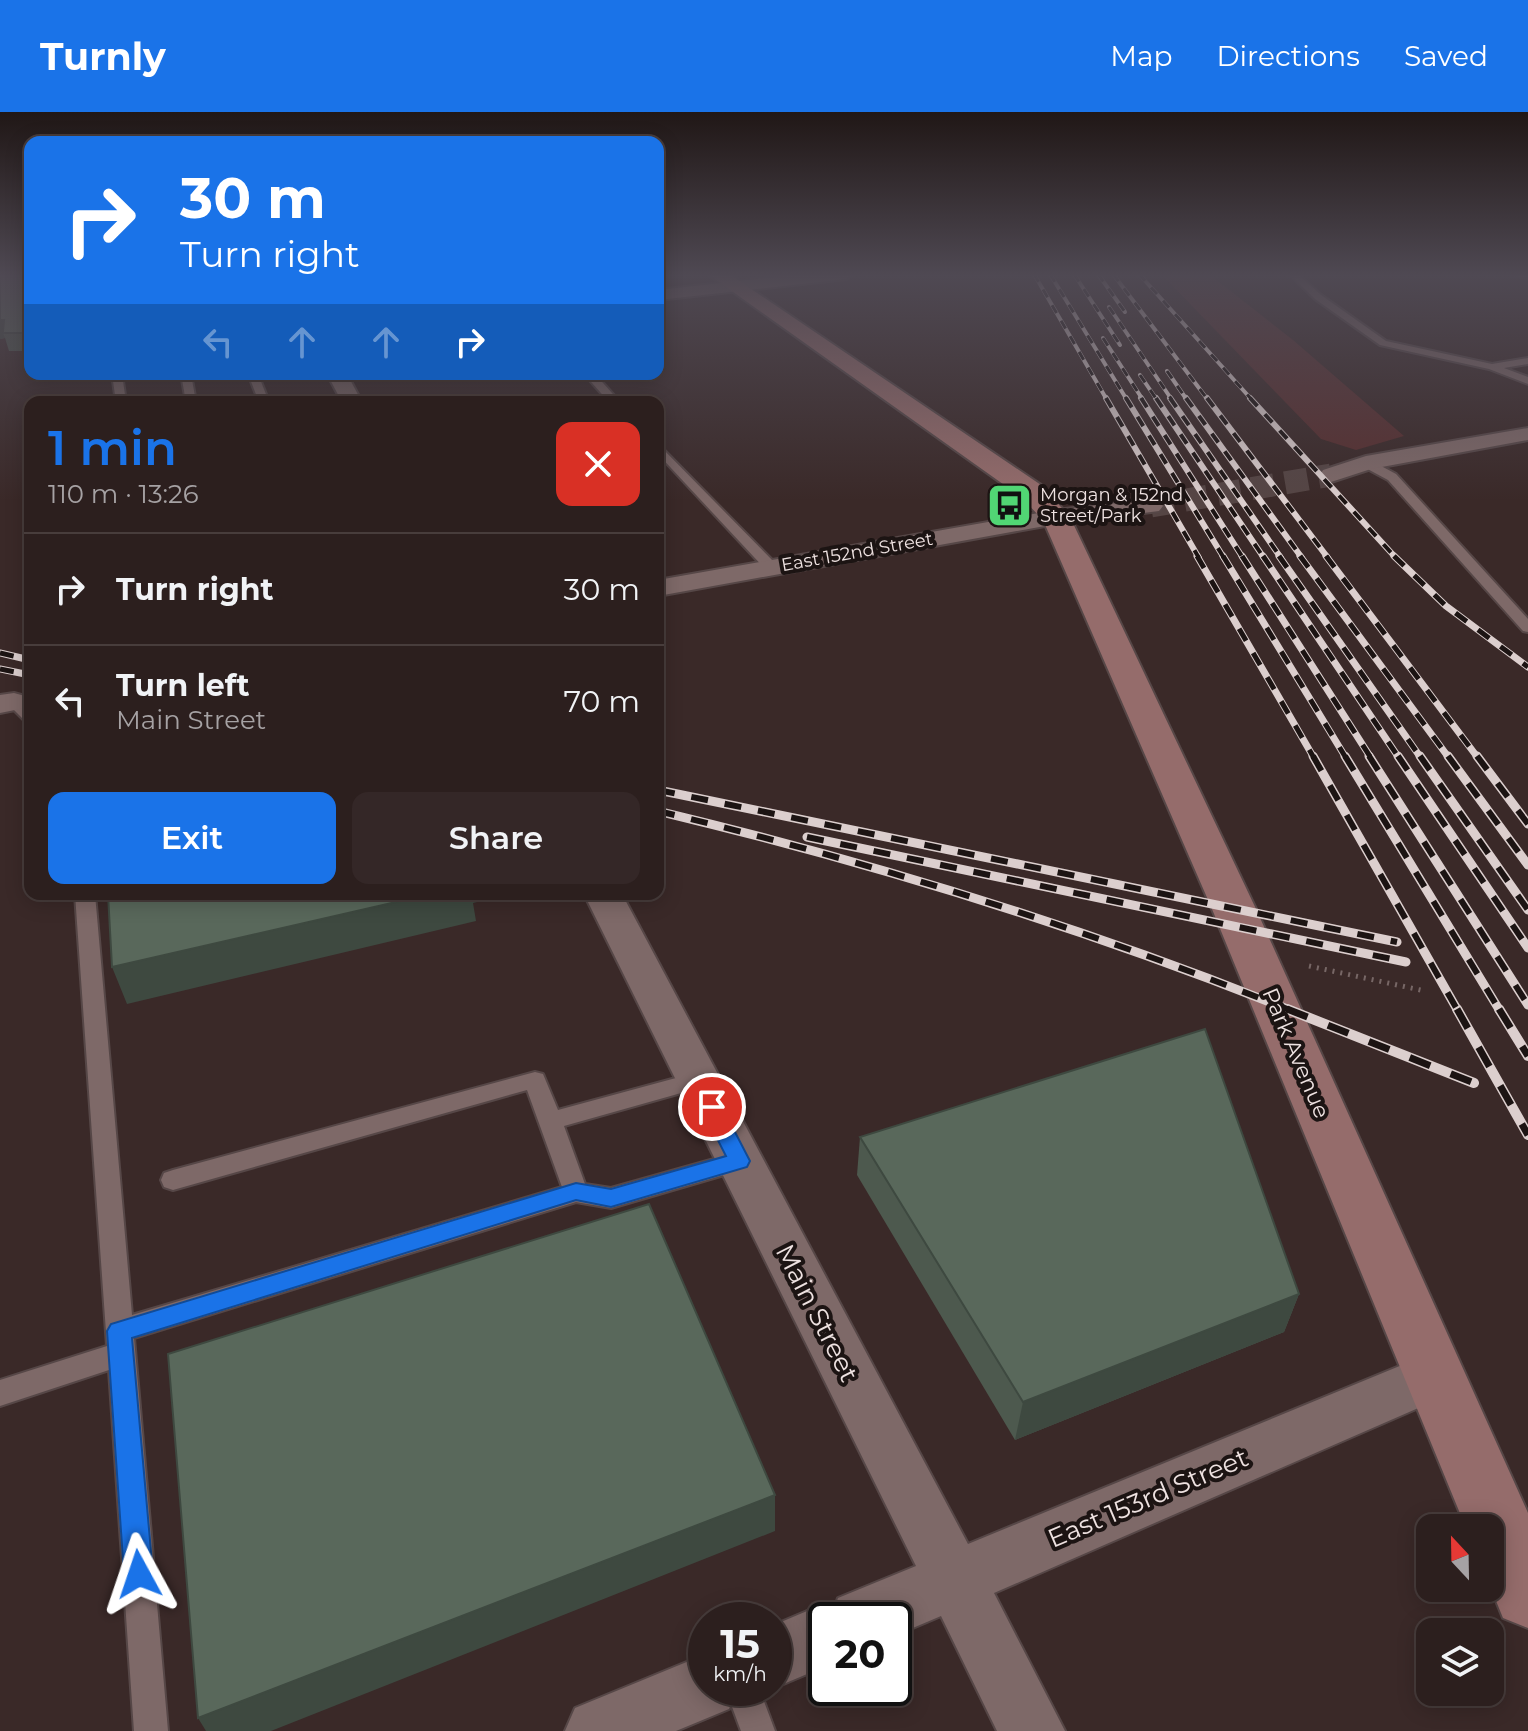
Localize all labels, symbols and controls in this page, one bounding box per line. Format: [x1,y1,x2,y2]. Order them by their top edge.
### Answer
text: Turnly [40,33,166,80]
text: Map [1110,39,1172,73]
text: Directions [1216,39,1360,73]
text: Saved [1404,39,1488,73]
text: 30 m [180,164,326,232]
icon: right [48,168,152,272]
text: Turn right [180,232,360,276]
icon: left [196,320,240,364]
icon: ahead [280,320,324,364]
icon: ahead [364,320,408,364]
icon: right [448,320,492,364]
text: 1 min [48,419,177,477]
button: close [556,422,640,506]
text: 110 m · 13:26 [48,478,199,510]
bus stop icon: Morgan & 152nd Street/Park [985,481,1033,529]
place label: Morgan & 152nd Street/Park [1040,484,1183,527]
street label: East 152nd Street [779,528,935,576]
icon: right [48,567,92,611]
text: Turn right [116,571,273,608]
text: 30 m [564,571,640,608]
text: Turn left [116,667,249,704]
icon: left [48,679,92,723]
text: 70 m [563,683,640,720]
text: Main Street [116,704,266,736]
button: Exit [48,792,336,884]
button: Share [352,792,640,884]
street label: Park Avenue [1256,984,1336,1122]
pin [678,1073,746,1141]
icon: arrive [690,1085,734,1129]
street label: Main Street [769,1239,865,1387]
street label: East 153rd Street [1043,1441,1253,1555]
north arrow [1416,1514,1504,1602]
map controls [1416,1514,1504,1706]
position arrow [97,1532,181,1616]
speed limit sign: 20 [808,1602,912,1706]
button: layers [1416,1618,1504,1706]
text: 15 [720,1619,760,1668]
text: km/h [713,1662,767,1686]

